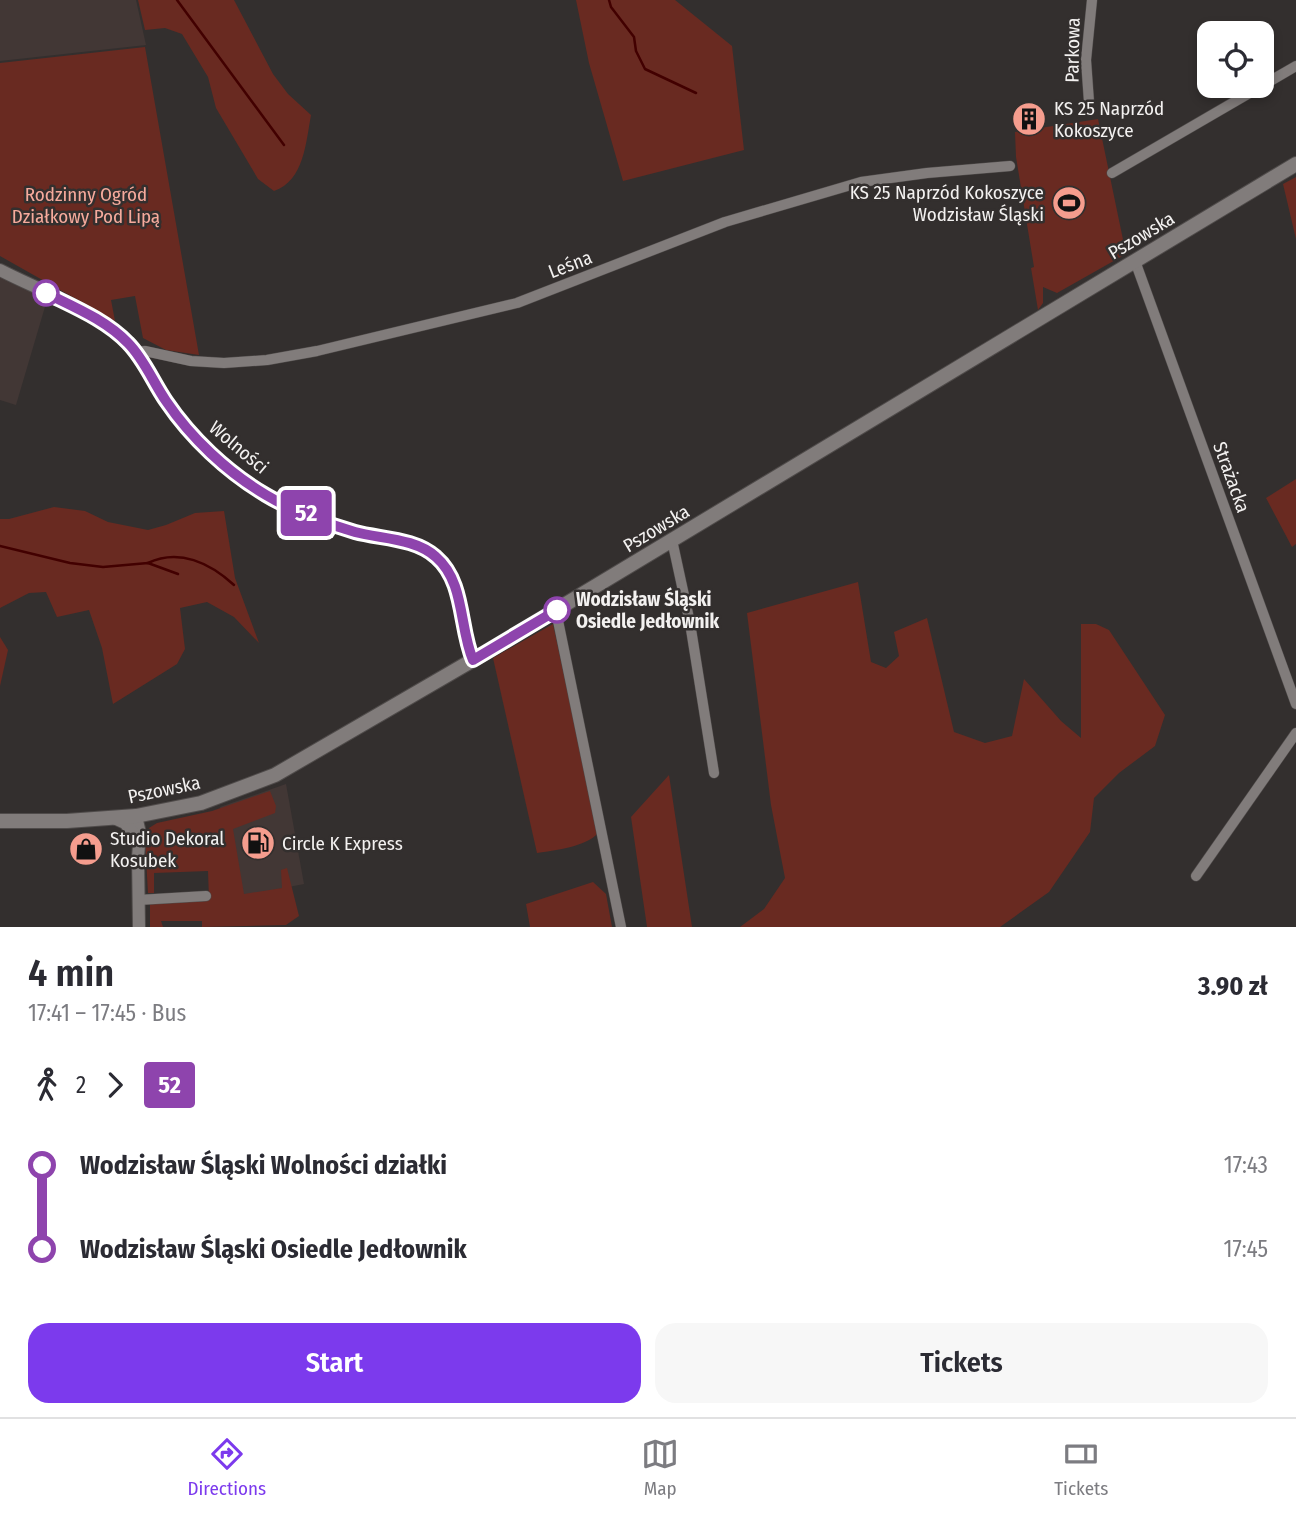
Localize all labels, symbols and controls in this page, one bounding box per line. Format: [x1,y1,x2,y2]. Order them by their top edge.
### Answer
street label: Parkowa [1060,17,1085,83]
map controls [1197,21,1274,98]
button: locate [1197,21,1274,98]
place label: KS 25 Naprzód Kokoszyce [1054,97,1164,142]
building icon: KS 25 Naprzód Kokoszyce [1010,100,1048,138]
place label: KS 25 Naprzód Kokoszyce Wodzisław Śląski [850,181,1044,226]
park label: Rodzinny Ogród Działkowy Pod Lipą [12,183,160,228]
sports icon: KS 25 Naprzód Kokoszyce Wodzisław Śląski [1050,184,1088,222]
street label: Pszowska [1104,207,1179,264]
street label: Leśna [545,246,595,283]
unlabelled marker [33,280,59,306]
street label: Wolności [204,416,273,479]
street label: Strażacka [1208,439,1255,516]
line badge: 52 [274,490,338,536]
text: 52 [295,499,317,527]
street label: Pszowska [619,500,694,557]
place label: Wodzisław Śląski Osiedle Jedłownik [576,587,719,633]
marker: Wodzisław Śląski Osiedle Jedłownik [544,597,570,623]
street label: Pszowska [126,771,202,808]
fuel station icon: Circle K Express [239,824,277,862]
place label: Studio Dekoral Kosubek [110,827,224,872]
shop icon: Studio Dekoral Kosubek [67,830,105,868]
place label: Circle K Express [282,832,403,855]
text: 4 min [28,950,114,996]
text: 3.90 zł [1198,971,1268,1002]
text: 17:41 – 17:45 · Bus [28,999,186,1027]
icon: walk [28,1066,66,1104]
icon: forward [96,1066,134,1104]
text: 2 [76,1071,86,1099]
text: 52 [158,1071,181,1099]
text: Wodzisław Śląski Wolności działki [80,1150,447,1181]
text: 17:43 [1224,1151,1268,1179]
text: Wodzisław Śląski Osiedle Jedłownik [80,1234,467,1265]
text: 17:45 [1223,1235,1268,1263]
button: Start [28,1323,641,1403]
button: Tickets [655,1323,1268,1403]
tab: Directions [188,1435,266,1500]
tab: Map [641,1435,679,1500]
tab: Tickets [1054,1435,1108,1500]

